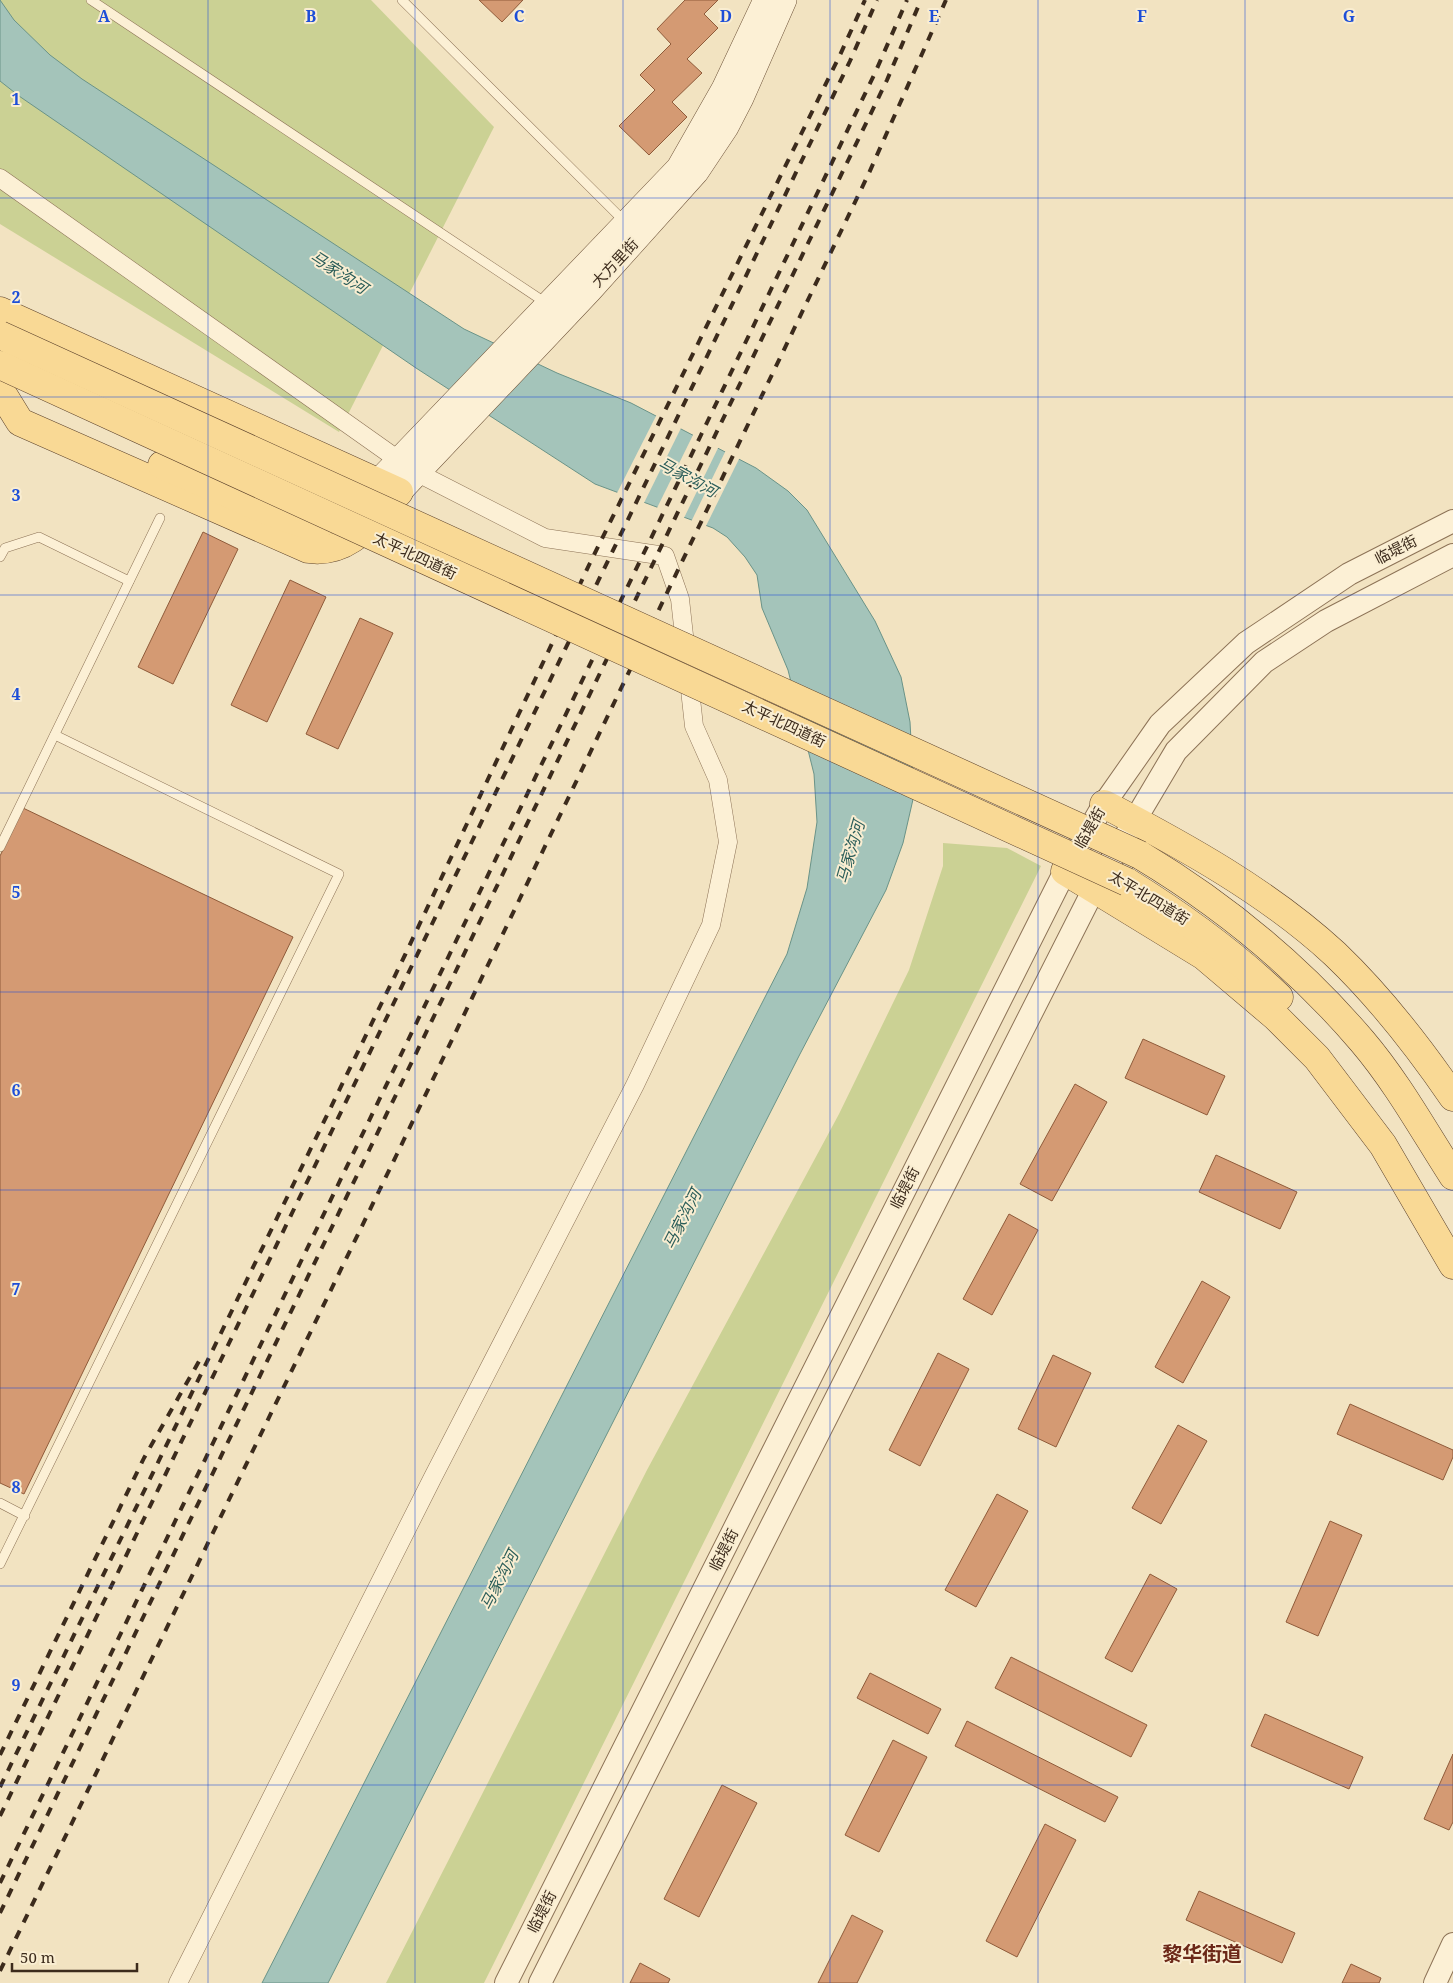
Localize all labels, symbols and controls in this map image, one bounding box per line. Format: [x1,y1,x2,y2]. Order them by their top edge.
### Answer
text: A [98,5,111,27]
text: B [306,5,317,27]
text: C [514,5,525,27]
text: D [720,5,732,27]
text: E [929,5,939,27]
text: F [1137,5,1147,27]
text: G [1343,5,1355,27]
text: 1 [11,88,21,110]
street label: 大方里街 [586,234,642,291]
water label: 马家沟河 [306,245,374,300]
text: 2 [11,286,21,308]
water label: 马家沟河 [655,452,724,504]
text: 3 [11,484,21,506]
street label: 太平北四道街 [370,527,460,583]
street label: 临堤街 [1371,530,1420,568]
text: 4 [11,683,21,705]
street label: 太平北四道街 [739,695,829,751]
street label: 临堤街 [1069,803,1109,852]
water label: 马家沟河 [831,815,870,886]
street label: 太平北四道街 [1106,865,1193,929]
text: 5 [11,881,21,903]
text: 6 [11,1079,21,1101]
street label: 临堤街 [885,1163,923,1212]
water label: 马家沟河 [658,1183,708,1253]
text: 7 [11,1278,21,1300]
text: 8 [11,1476,21,1498]
street label: 临堤街 [704,1525,742,1574]
water label: 马家沟河 [475,1544,525,1614]
text: 9 [11,1674,21,1696]
street label: 临堤街 [522,1887,560,1936]
scale bar [12,1940,138,1972]
district label: 黎华街道 [1162,1940,1242,1967]
text: 50 m [20,1947,55,1967]

